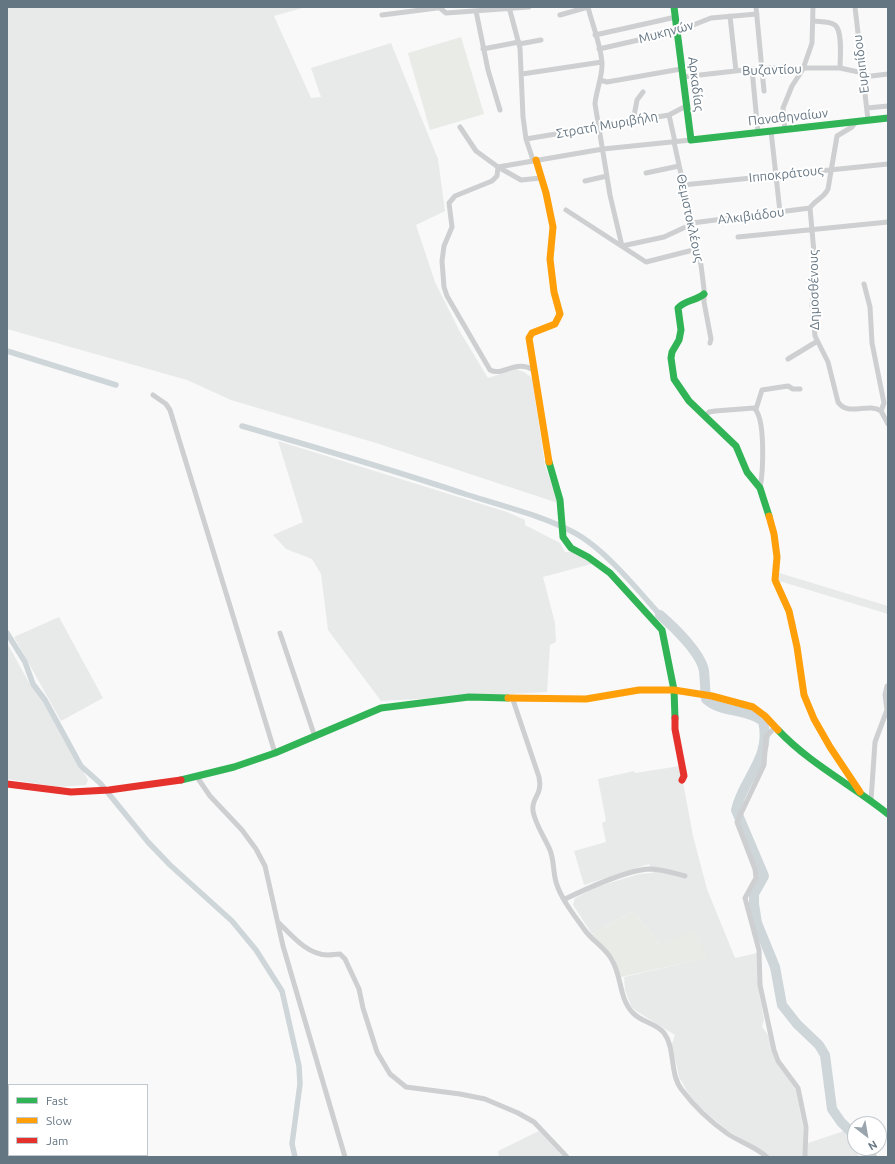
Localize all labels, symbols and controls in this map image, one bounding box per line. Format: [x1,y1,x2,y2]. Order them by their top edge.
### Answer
street label: Μυκηνών [637,17,695,47]
street label: Ευριπίδου [850,34,872,94]
street label: Αρκαδίας [685,56,707,112]
street label: Βυζαντίου [742,61,802,79]
street label: Παναθηναίων [747,105,829,129]
street label: Στρατή Μυριβήλη [555,108,659,142]
street label: Ιπποκράτους [748,162,824,186]
street label: Θεμιστοκλέους [673,172,707,264]
street label: Αλκιβιάδου [717,204,785,228]
street label: Δημοσθένους [806,250,822,330]
legend [8,1084,148,1156]
text: Fast [46,1094,68,1107]
text: Slow [46,1114,72,1127]
north arrow [847,1116,887,1156]
text: Jam [46,1134,68,1147]
text: N [866,1138,879,1153]

